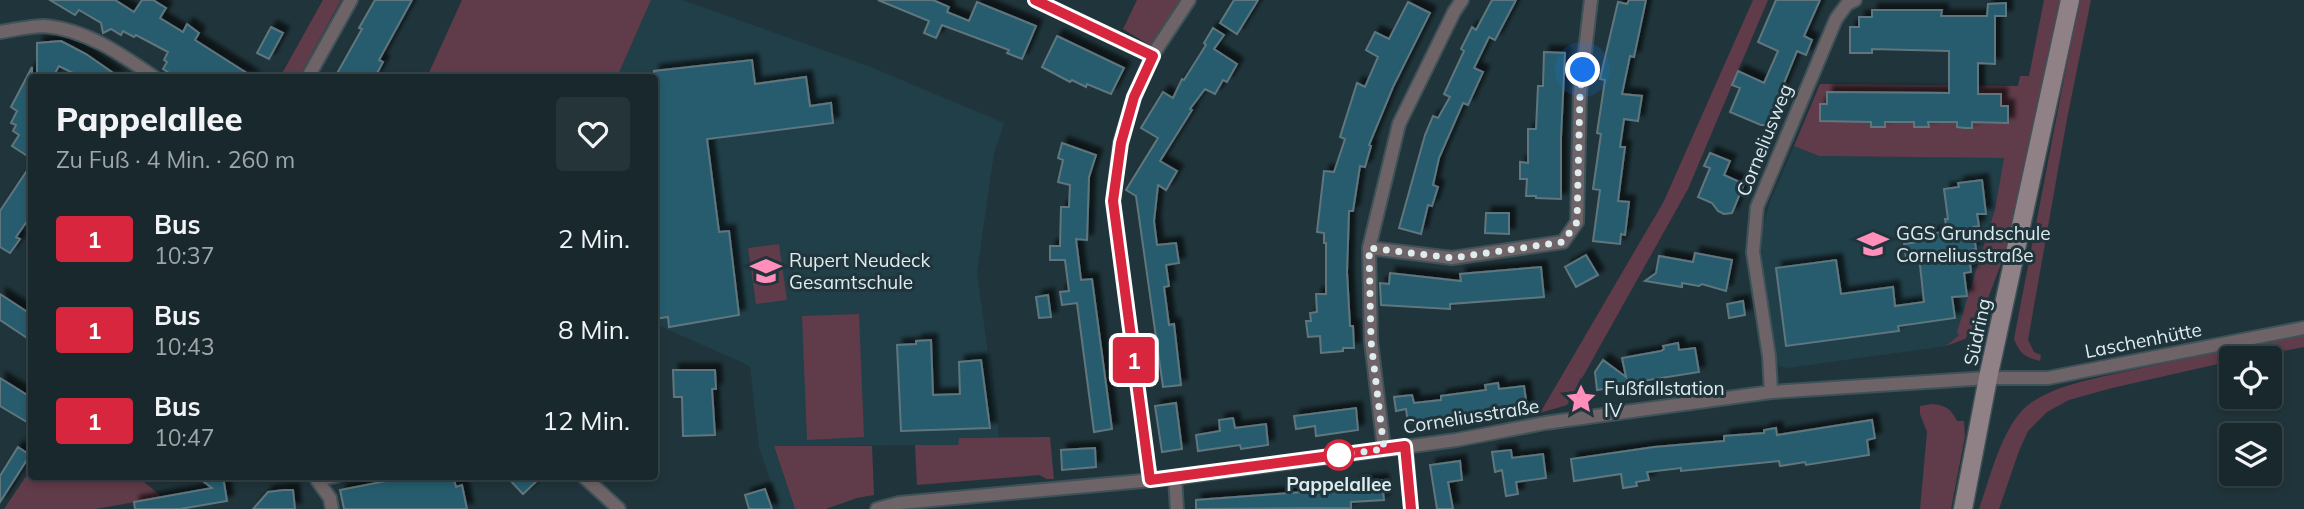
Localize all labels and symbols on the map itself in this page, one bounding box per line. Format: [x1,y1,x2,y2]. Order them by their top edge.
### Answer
your location [1565,52,1600,87]
street label: Corneliusweg [1731,80,1797,200]
place label: GGS Grundschule Corneliusstraße [1896,221,2051,267]
school or university icon: GGS Grundschule Corneliusstraße [1856,227,1890,261]
place label: Rupert Neudeck Gesamtschule [789,248,930,294]
school or university icon: Rupert Neudeck Gesamtschule [749,254,783,288]
street label: Südring [1958,296,1996,368]
street label: Laschenhütte [2083,317,2203,363]
line badge: 1 [1111,337,1157,383]
place label: Fußfallstation IV [1604,376,1725,422]
place icon: Fußfallstation IV [1564,382,1598,416]
street label: Corneliusstraße [1401,393,1541,439]
marker: Pappelallee [1324,440,1354,470]
place label: Pappelallee [1286,472,1392,496]

